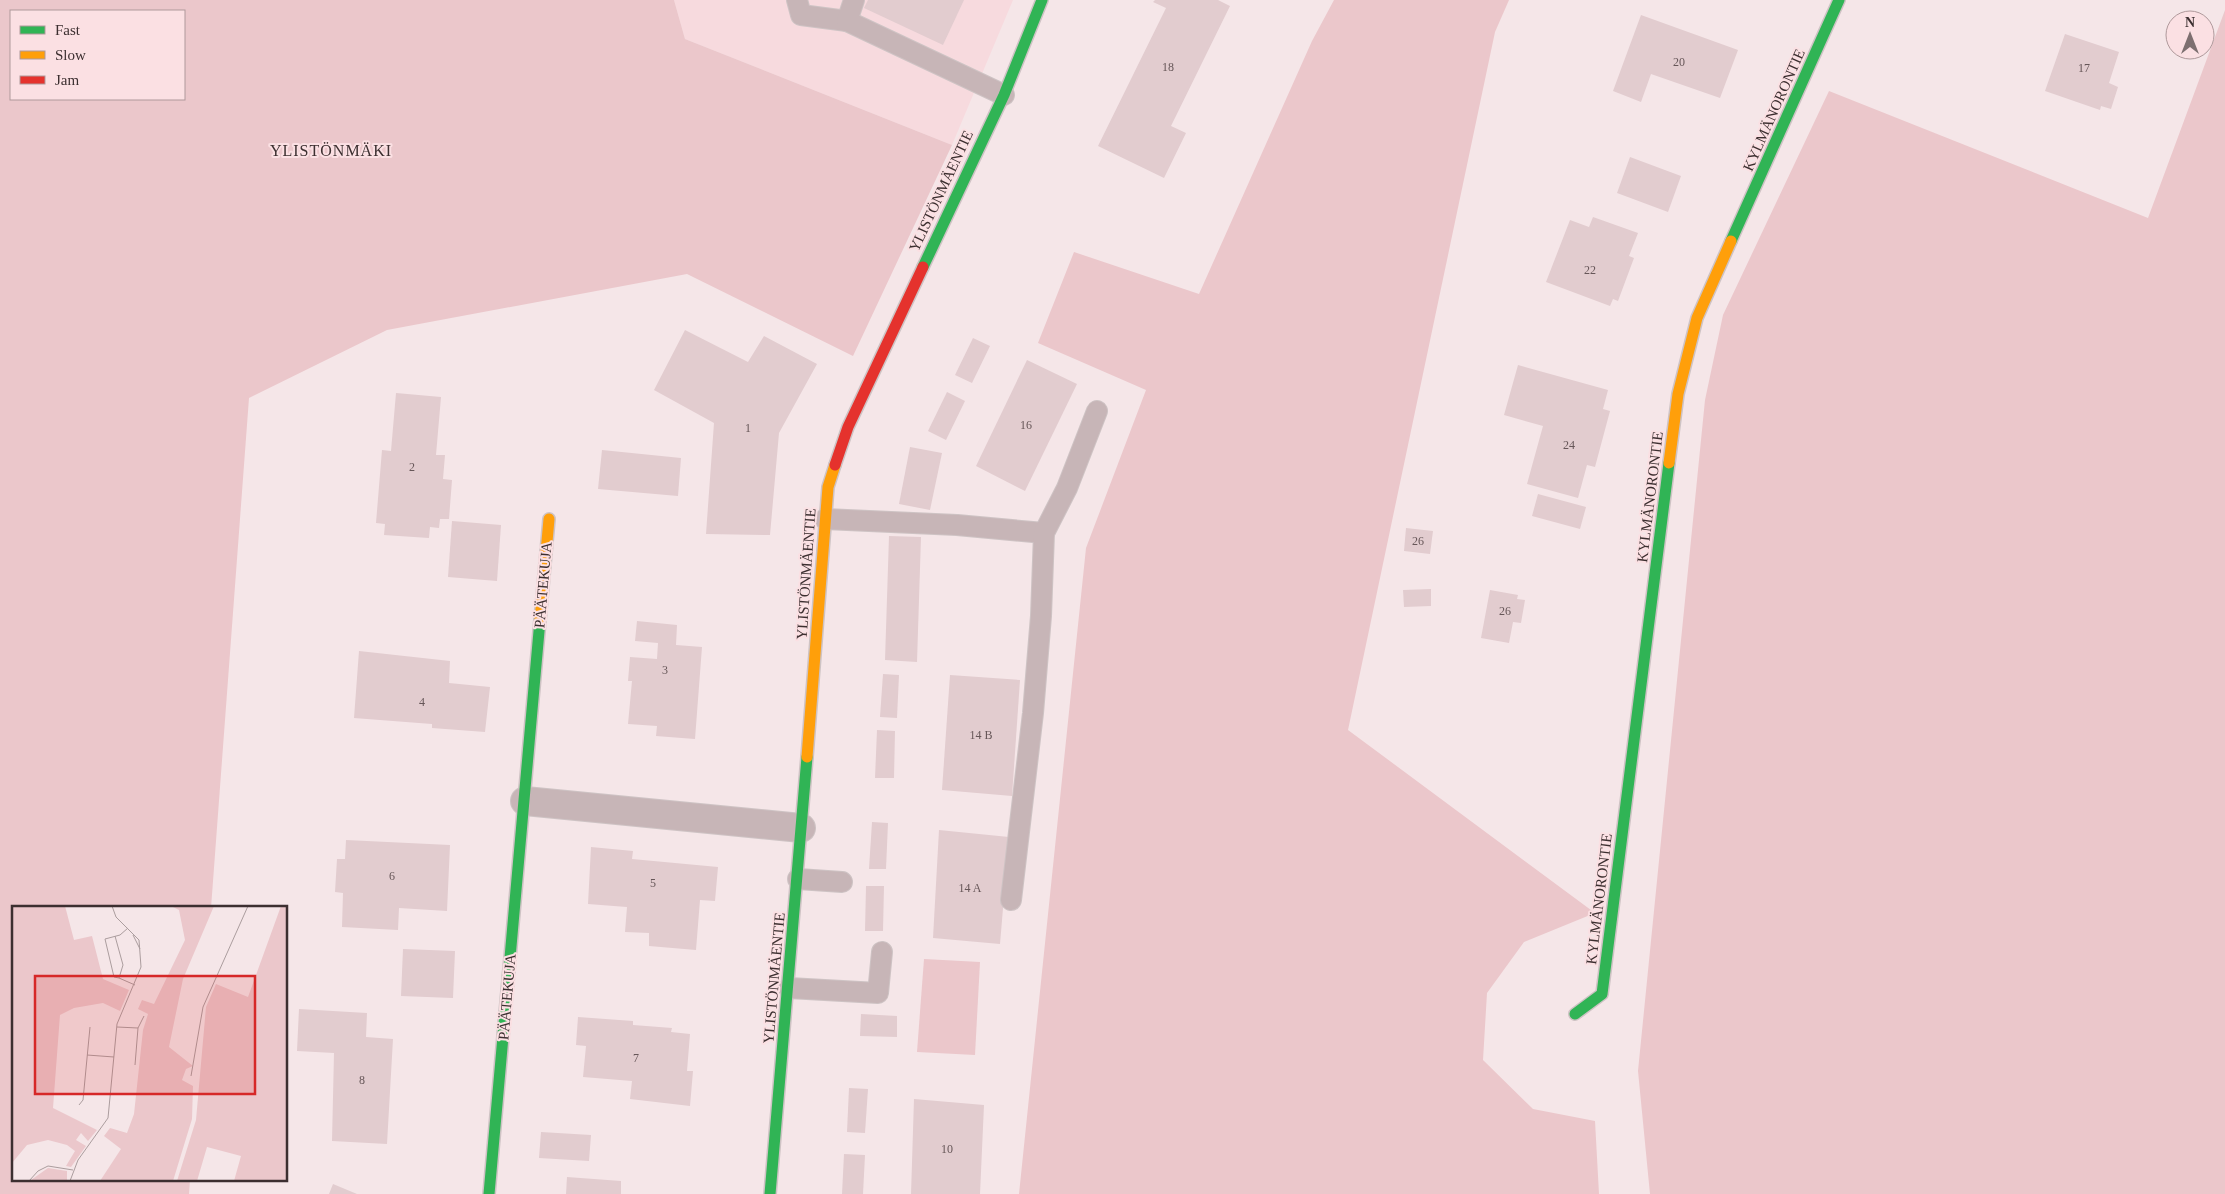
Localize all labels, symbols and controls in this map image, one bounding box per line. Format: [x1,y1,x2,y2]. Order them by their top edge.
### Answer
legend [10,10,185,100]
north arrow [2165,10,2215,60]
text: N [2185,15,2195,30]
text: Fast [55,22,81,38]
text: Slow [55,47,86,63]
street label: KYLMÄNORONTIE [1740,47,1808,173]
house number: 20 [1673,55,1685,69]
house number: 18 [1162,60,1174,74]
house number: 17 [2078,61,2090,75]
text: Jam [55,72,79,88]
street label: YLISTÖNMÄENTIE [906,128,976,254]
district label: YLISTÖNMÄKI [270,142,392,159]
house number: 22 [1584,263,1596,277]
house number: 16 [1020,418,1032,432]
house number: 1 [745,421,751,435]
street label: KYLMÄNORONTIE [1634,431,1666,563]
house number: 24 [1563,438,1575,452]
house number: 2 [409,460,415,474]
street label: YLISTÖNMÄENTIE [793,508,819,640]
house number: 26 [1412,534,1424,548]
street label: PÄÄTEKUJA [531,541,555,629]
house number: 26 [1499,604,1511,618]
house number: 3 [662,663,668,677]
house number: 4 [419,695,425,709]
house number: 14 B [969,728,993,742]
street label: KYLMÄNORONTIE [1583,833,1615,965]
house number: 6 [389,869,395,883]
house number: 5 [650,876,656,890]
house number: 14 A [958,881,982,895]
inset map [12,906,288,1182]
street label: YLISTÖNMÄENTIE [760,912,788,1044]
street label: PÄÄTEKUJA [495,953,519,1041]
house number: 7 [633,1051,639,1065]
house number: 8 [359,1073,365,1087]
house number: 10 [941,1142,953,1156]

